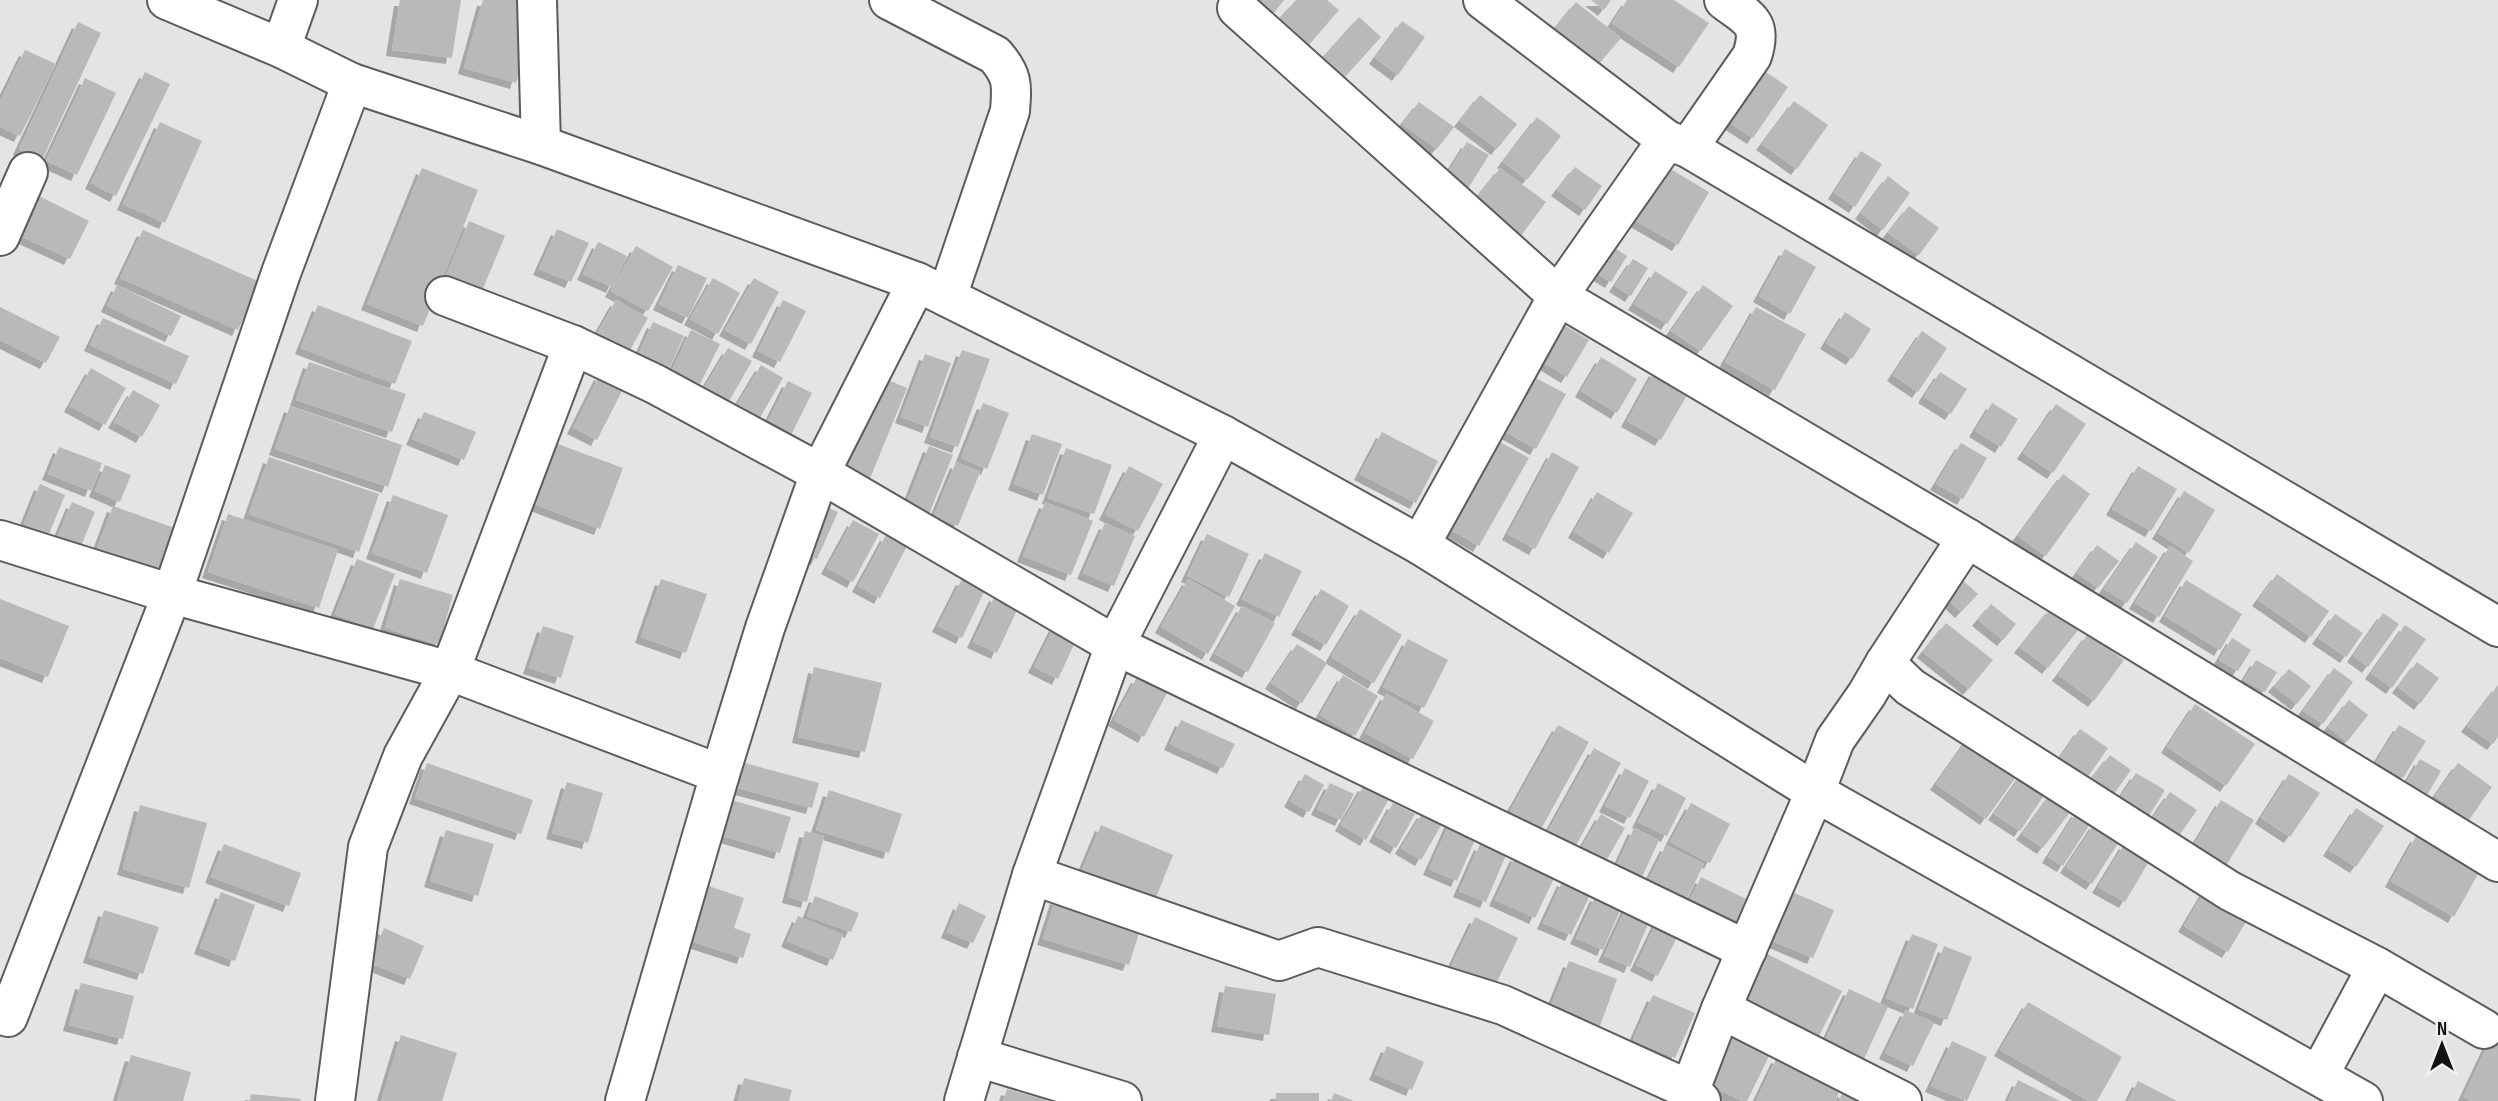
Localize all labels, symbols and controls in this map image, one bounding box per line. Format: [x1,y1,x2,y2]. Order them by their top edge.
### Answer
north arrow [2407,1010,2477,1080]
text: N [2437,1018,2447,1041]

